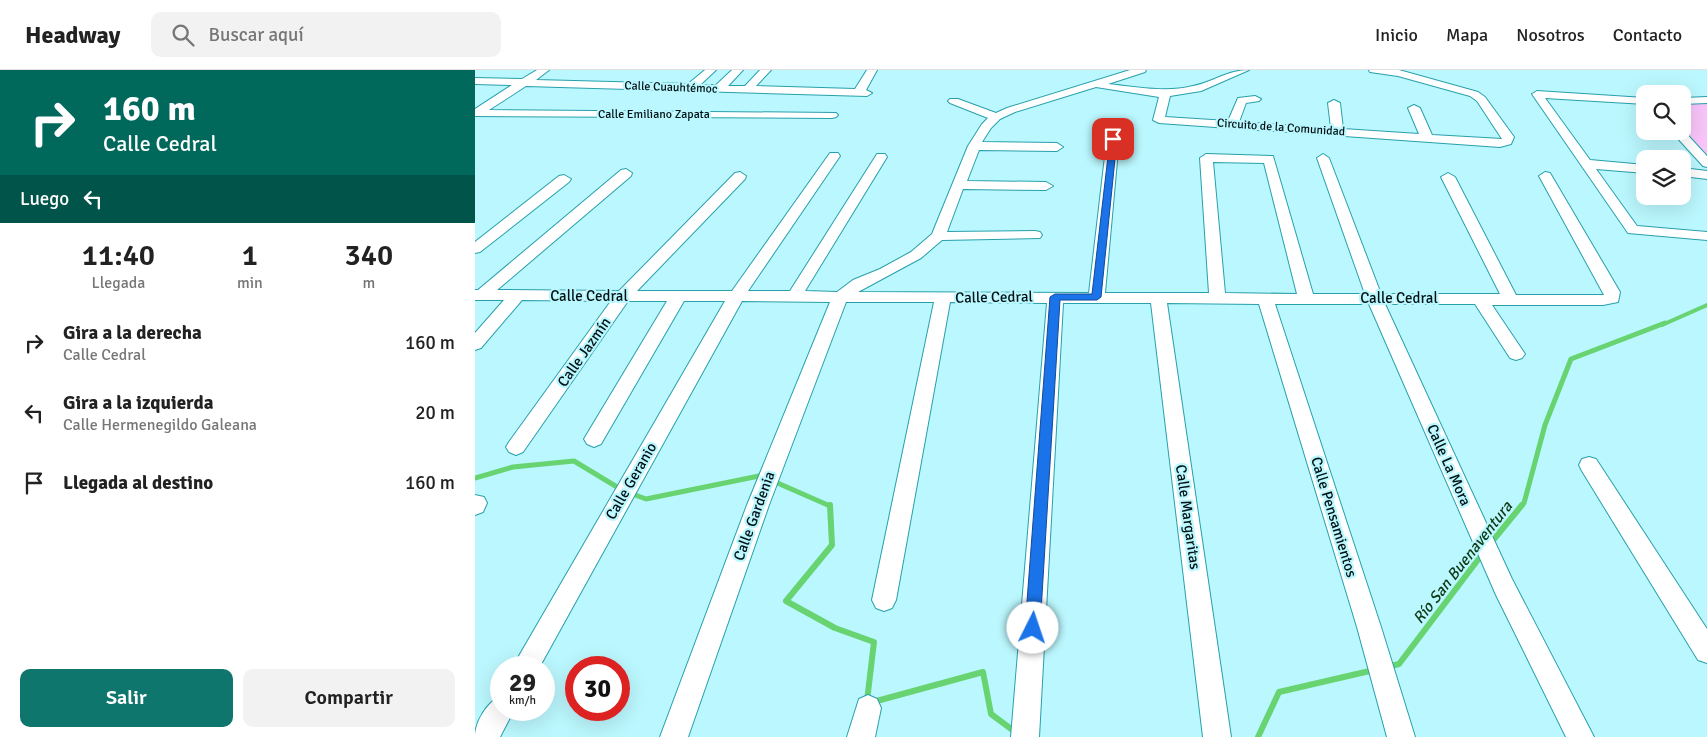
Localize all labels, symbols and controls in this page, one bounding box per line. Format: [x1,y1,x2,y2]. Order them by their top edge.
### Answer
search box [151,12,501,57]
text: Headway [25,20,121,50]
icon: search [169,21,197,49]
text: Buscar aquí [209,23,304,47]
text: Inicio [1375,24,1418,46]
text: Mapa [1446,24,1488,46]
text: Nosotros [1516,24,1585,46]
text: Contacto [1613,24,1682,46]
street label: Calle Cuauhtémoc [624,78,718,97]
map controls [1636,85,1691,205]
button: search [1636,85,1691,140]
text: 160 m [103,87,196,130]
icon: right [20,90,85,155]
street label: Calle Emiliano Zapata [598,107,710,122]
street label: Circuito de la Comunidad [1216,116,1346,139]
pin [1092,118,1134,160]
icon: arrive [1099,125,1127,153]
text: Calle Cedral [103,130,217,157]
button: layers [1636,150,1691,205]
icon: left [79,185,107,213]
text: Luego [20,187,69,211]
text: 11:40 [82,237,155,274]
text: 1 [242,237,258,274]
text: 340 [345,237,393,274]
text: Llegada [92,273,145,293]
text: min [237,273,263,293]
text: m [362,273,375,293]
street label: Calle Cedral [550,287,628,305]
street label: Calle Cedral [955,287,1033,307]
street label: Calle Cedral [1360,289,1438,307]
street label: Calle Jazmín [553,314,615,390]
text: Gira a la derecha [63,321,202,345]
icon: right [20,329,48,357]
text: 160 m [405,331,455,355]
text: Calle Cedral [63,345,146,365]
text: Gira a la izquierda [63,391,213,415]
icon: left [20,399,48,427]
text: 20 m [415,401,455,425]
text: Calle Hermenegildo Galeana [63,415,257,435]
street label: Calle La Mora [1423,421,1475,509]
street label: Calle Geranio [602,439,660,523]
street label: Calle Pensamientos [1307,455,1361,580]
street label: Calle Margaritas [1172,463,1204,571]
icon: arrive [20,469,48,497]
street label: Calle Gardenia [729,469,779,563]
text: Llegada al destino [63,471,213,495]
text: 160 m [405,471,455,495]
water label: Río San Buenaventura [1409,497,1517,628]
position arrow [1006,601,1058,653]
speed limit sign: 30 [565,656,630,721]
text: 29 [509,667,536,698]
button: Salir [20,669,233,727]
button: Compartir [243,669,455,727]
text: km/h [509,693,536,708]

